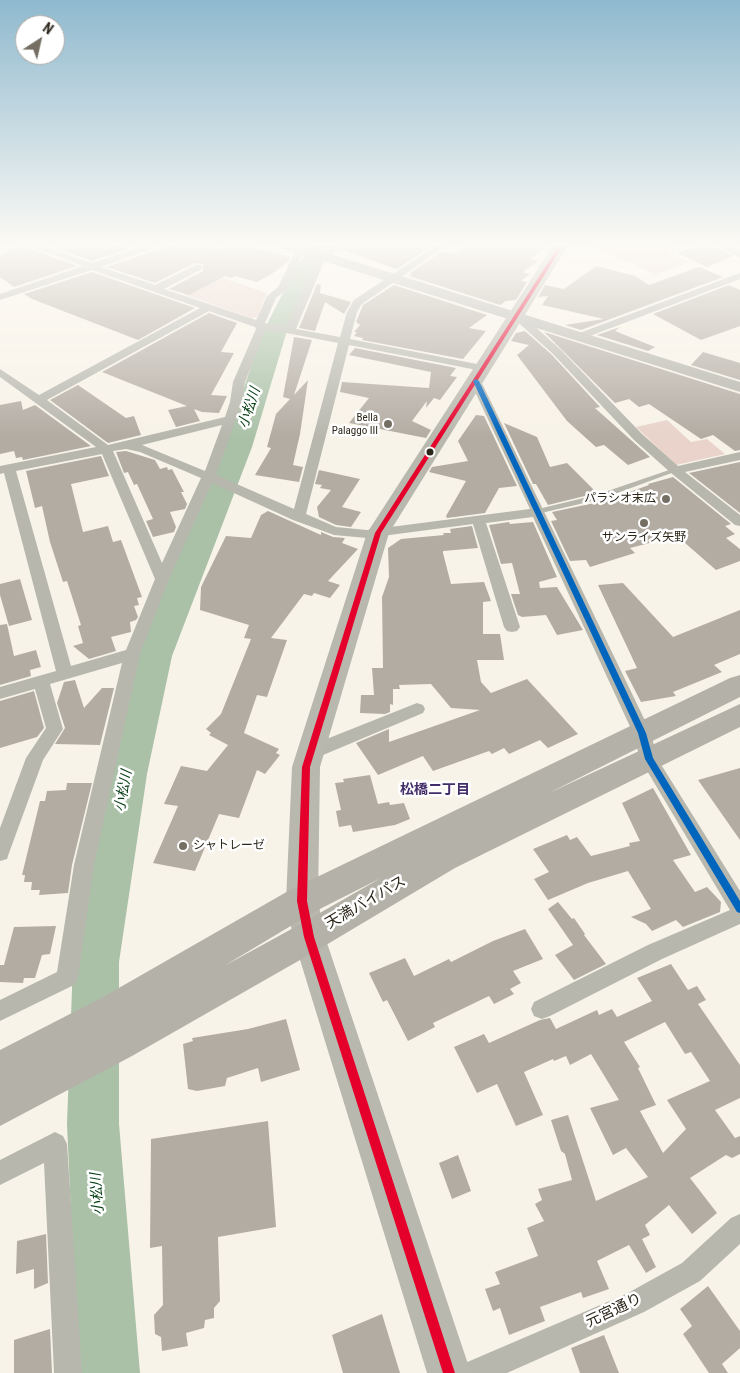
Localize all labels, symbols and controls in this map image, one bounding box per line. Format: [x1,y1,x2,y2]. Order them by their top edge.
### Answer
north arrow [15,15,65,65]
text: N [40,20,56,38]
water label: 小松川 [236,385,264,431]
place label: Bella Palaggo III [332,411,378,437]
marker: Bella Palaggo III [382,418,394,430]
unlabelled marker [425,447,435,457]
place label: パラシオ末広 [584,492,656,506]
marker: パラシオ末広 [660,493,672,505]
marker: サンライズ矢野 [638,517,650,529]
place label: サンライズ矢野 [602,531,686,545]
water label: 小松川 [112,769,136,813]
district label: 松橋二丁目 [400,782,470,798]
place label: シャトレーゼ [193,839,265,853]
marker: シャトレーゼ [177,840,189,852]
street label: 天満バイパス [323,873,409,933]
water label: 小松川 [88,1172,108,1216]
street label: 元宮通り [583,1290,645,1332]

